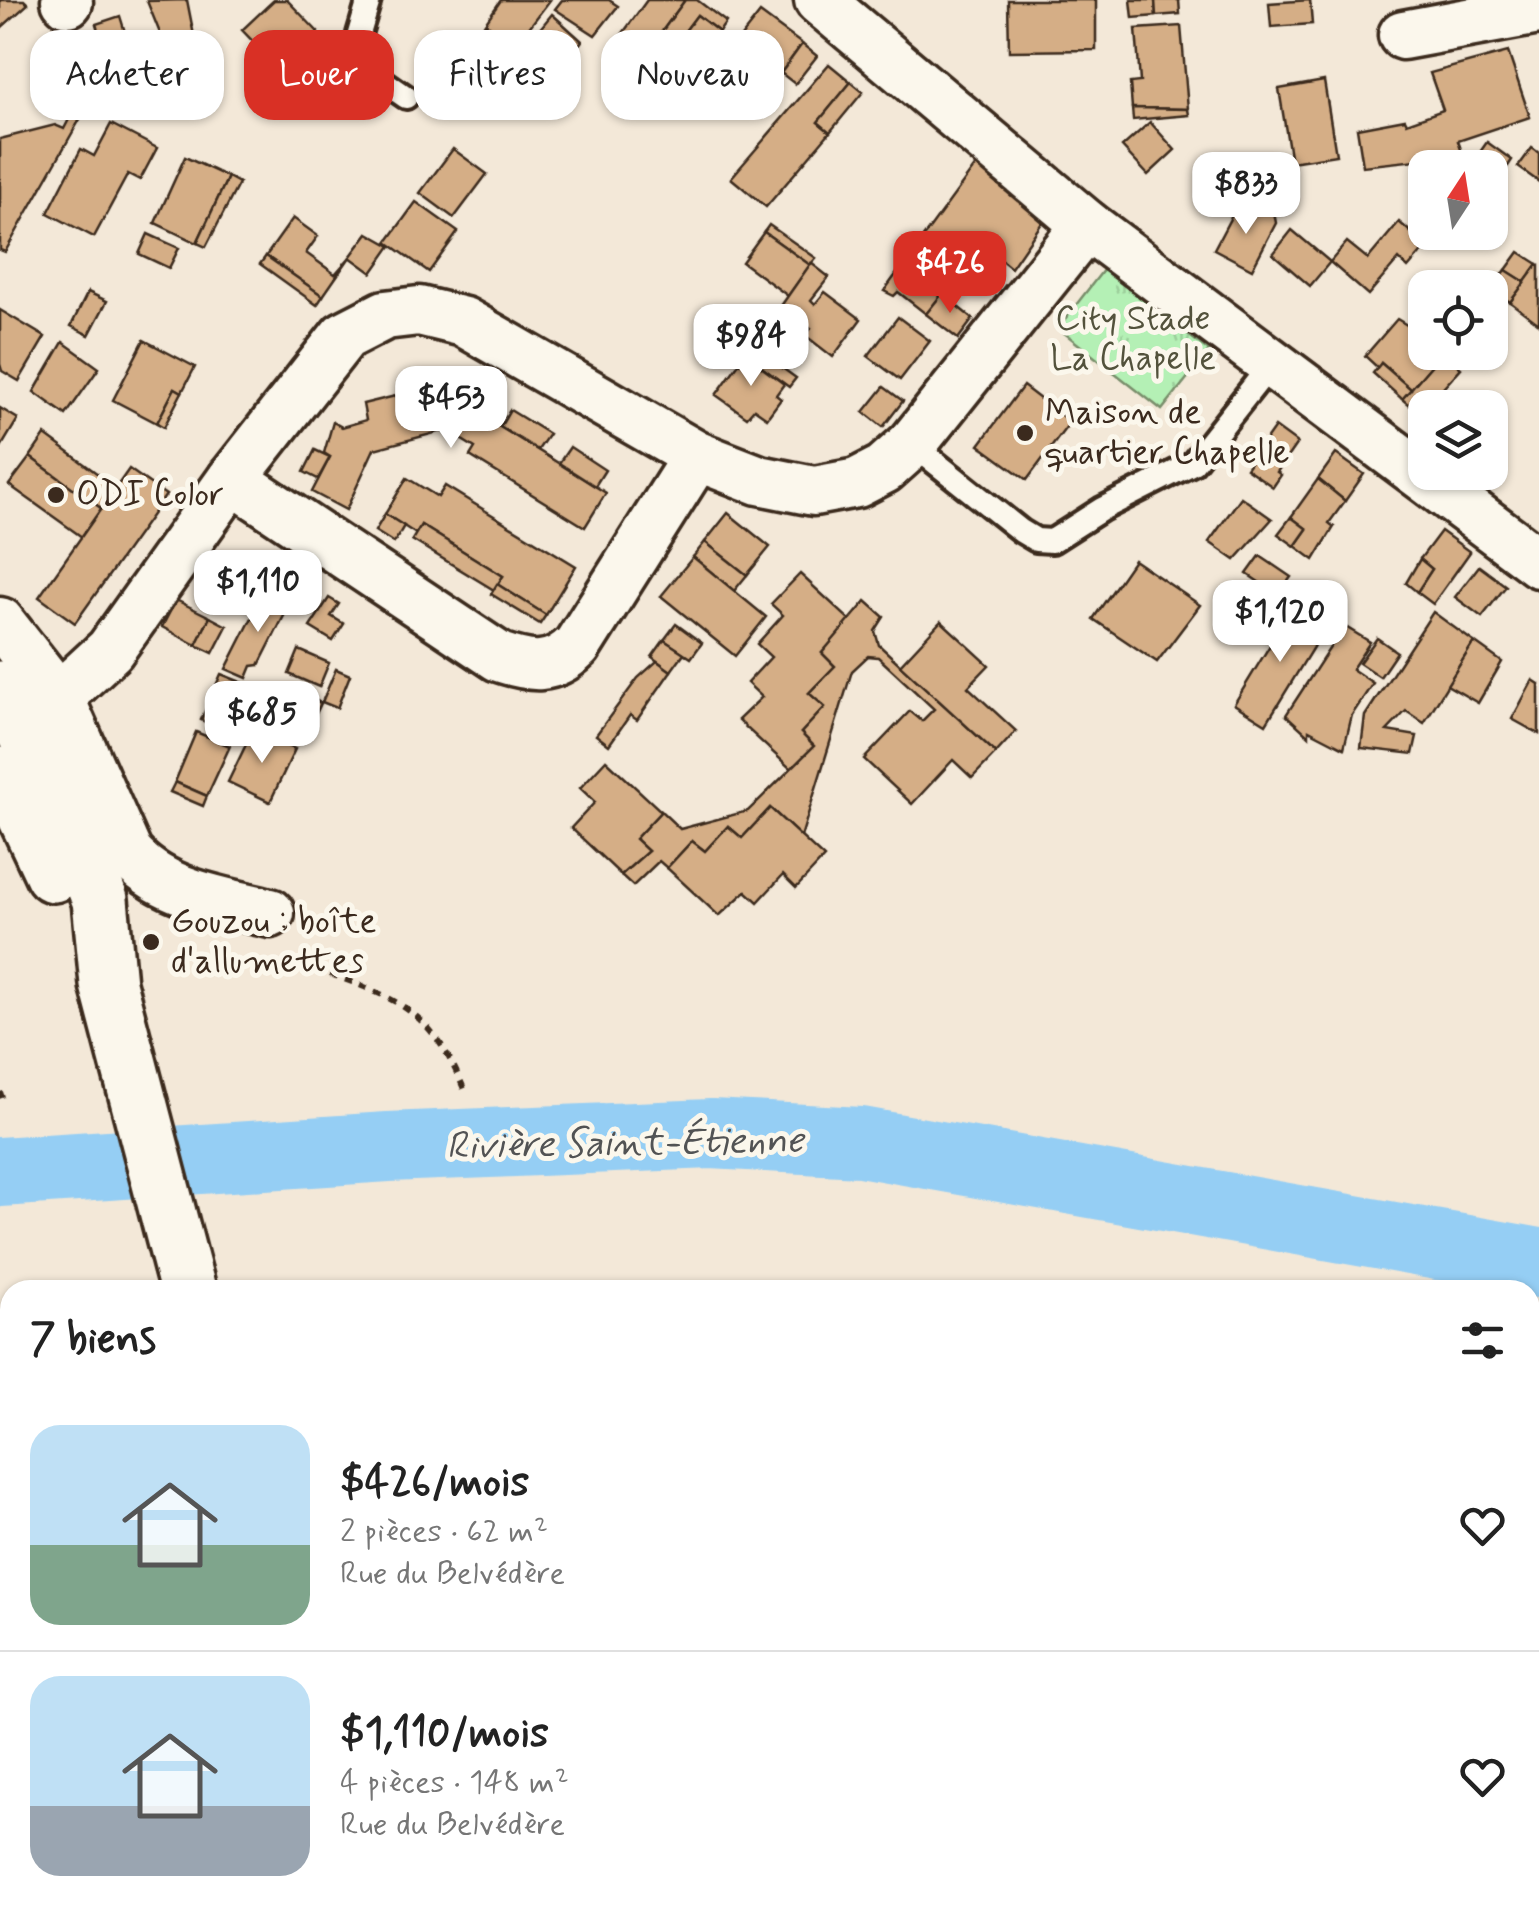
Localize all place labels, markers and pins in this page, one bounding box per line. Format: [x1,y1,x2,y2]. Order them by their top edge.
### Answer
pin: $833 [1187,152,1305,237]
pin: $426 [891,231,1009,316]
pin: $984 [692,304,810,389]
pin: $453 [392,366,510,451]
place label: Maison de quartier Chapelle [1045,390,1290,476]
marker: Maison de quartier Chapelle [1014,422,1036,444]
place label: ODI Color [76,472,224,518]
marker: ODI Color [45,484,67,506]
pin: $1,110 [177,550,339,635]
pin: $1,120 [1199,580,1361,665]
pin: $685 [203,681,321,766]
place label: Gouzou : boîte d'allumettes [171,899,377,985]
marker: Gouzou : boîte d'allumettes [140,931,162,953]

